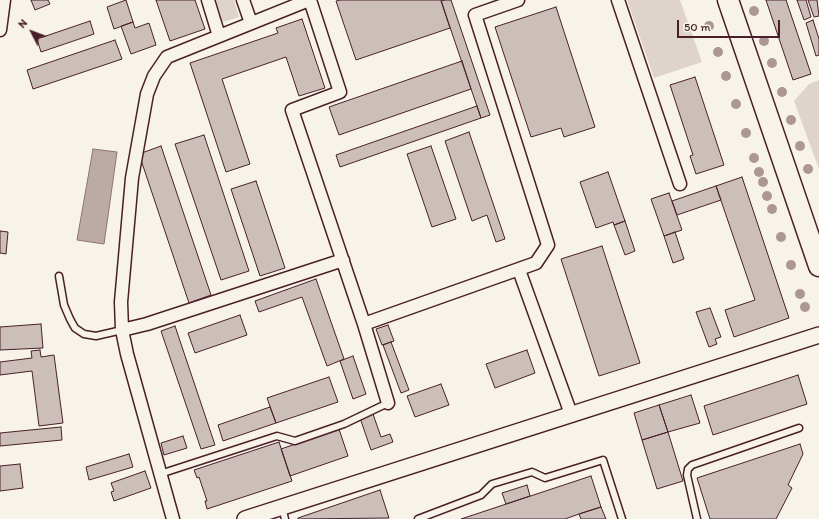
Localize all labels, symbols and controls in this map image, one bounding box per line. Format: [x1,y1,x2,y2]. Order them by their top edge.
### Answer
north arrow [12,12,52,52]
scale bar [679,12,782,38]
text: N [15,17,30,31]
text: 50 m [684,20,710,34]

